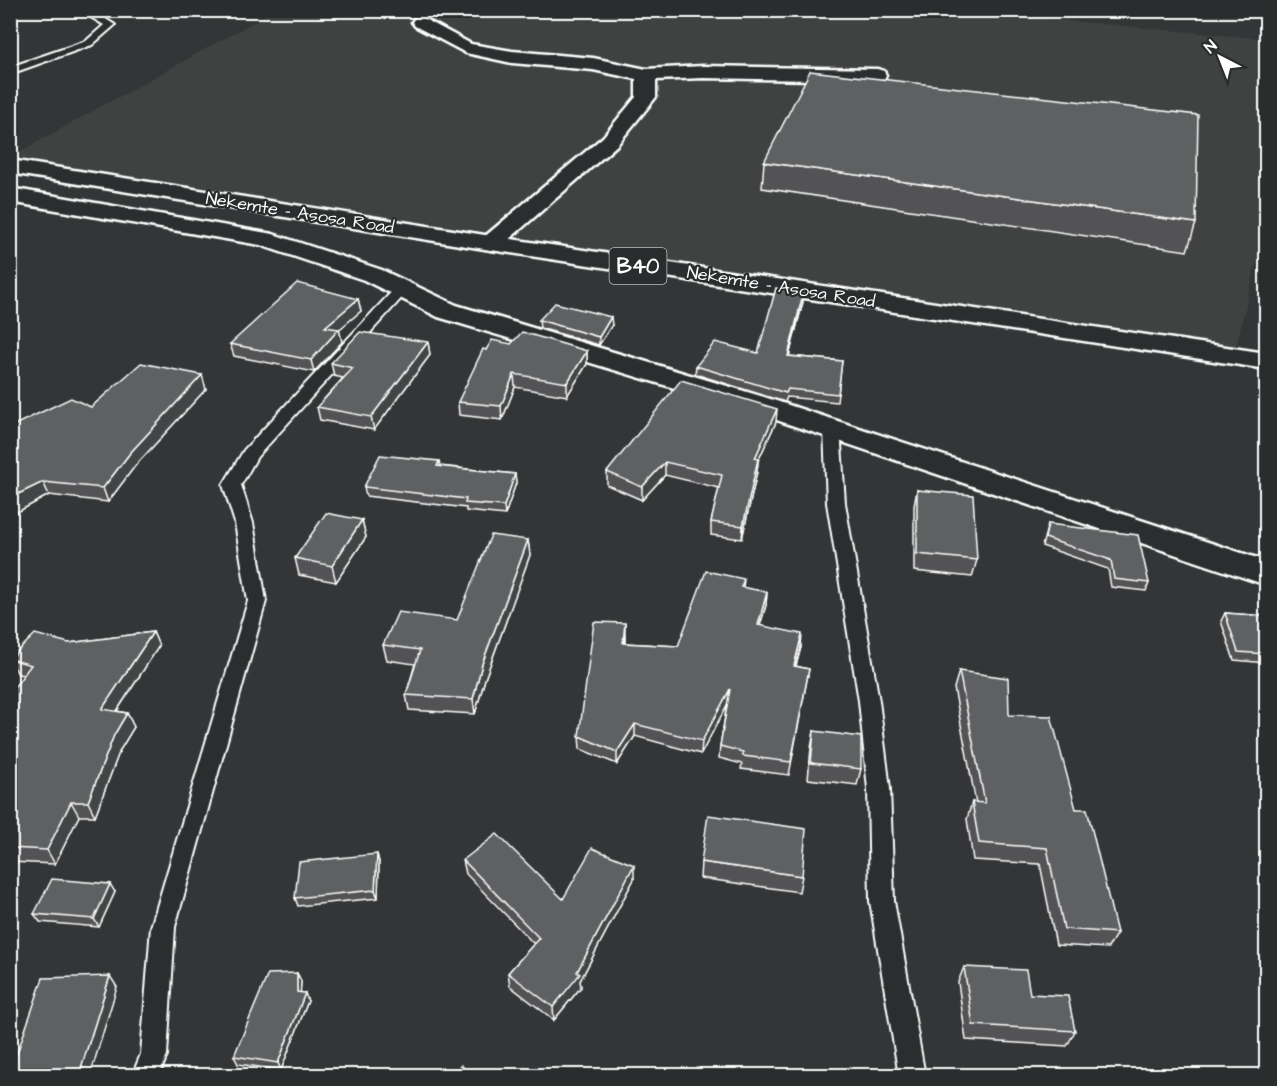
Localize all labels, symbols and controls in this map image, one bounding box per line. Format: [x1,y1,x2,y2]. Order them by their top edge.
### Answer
north arrow [1190,27,1250,87]
text: N [1200,35,1222,58]
street label: Nekemte - Asosa Road [204,186,396,240]
road number: B40 [610,248,666,284]
street label: Nekemte - Asosa Road [685,260,877,314]

